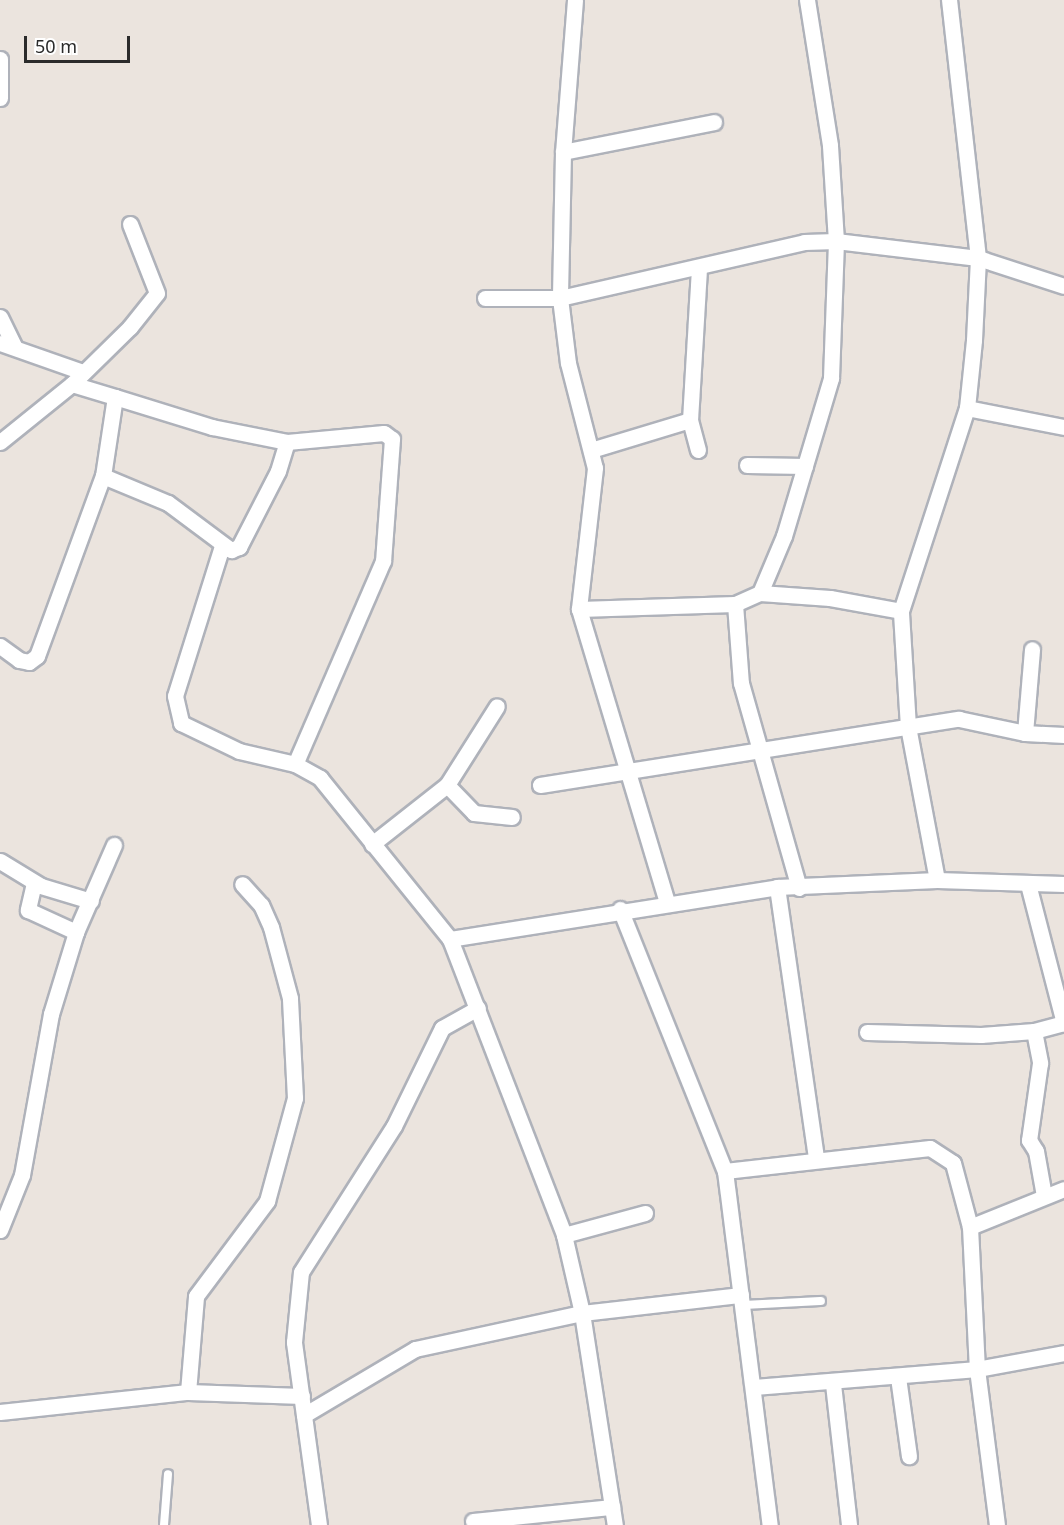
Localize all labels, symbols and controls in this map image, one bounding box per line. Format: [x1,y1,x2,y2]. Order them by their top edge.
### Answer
scale bar [27,24,134,62]
text: 50 m [35,34,77,58]

